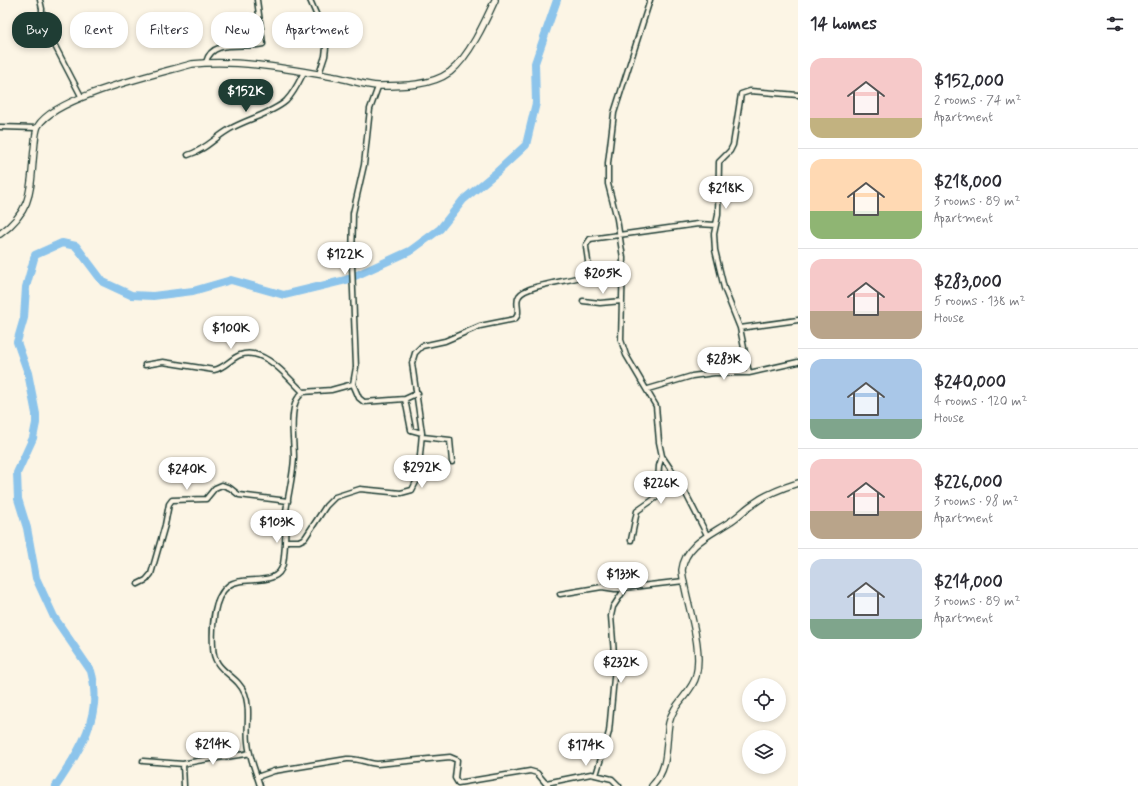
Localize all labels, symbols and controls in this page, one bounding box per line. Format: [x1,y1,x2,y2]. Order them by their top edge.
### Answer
chip: Buy [12,12,62,48]
chip: Rent [70,12,128,48]
chip: Filters [136,12,203,48]
chip: New [211,12,264,48]
chip: Apartment [272,12,363,48]
text: 14 homes [810,13,877,35]
icon: filters [1104,13,1126,35]
text: $152,000 [934,70,1004,92]
icon: home [842,74,890,122]
pin: $152K [218,79,274,113]
text: $152K [227,83,265,100]
text: 2 rooms · 74 m² [934,92,1021,109]
text: Apartment [934,109,993,126]
text: $218,000 [934,171,1002,193]
icon: home [842,175,890,223]
pin: $218K [698,176,754,210]
text: $218K [708,180,744,197]
text: 3 rooms · 89 m² [934,193,1020,210]
text: Apartment [934,210,993,227]
pin: $122K [317,242,373,276]
text: $122K [326,246,364,263]
pin: $205K [575,261,631,295]
text: $205K [584,265,622,282]
text: $283,000 [934,271,1002,293]
icon: home [842,275,890,323]
text: 5 rooms · 138 m² [934,293,1025,310]
text: House [934,310,965,327]
pin: $100K [203,316,259,350]
text: $100K [212,320,250,337]
pin: $283K [696,347,752,381]
text: $283K [706,351,742,368]
text: $240,000 [934,371,1006,393]
icon: home [842,375,890,423]
text: 4 rooms · 120 m² [934,393,1027,410]
text: House [934,410,965,427]
pin: $292K [394,455,450,489]
pin: $240K [159,457,215,491]
text: $292K [403,459,441,476]
text: $240K [168,461,206,478]
pin: $226K [633,471,689,505]
text: $226,000 [934,471,1002,493]
text: $226K [643,475,679,492]
icon: home [842,475,890,523]
text: 3 rooms · 98 m² [934,493,1019,510]
pin: $103K [249,510,305,544]
text: Apartment [934,510,993,527]
text: $103K [259,514,295,531]
pin: $133K [595,562,651,596]
text: $133K [606,566,640,583]
text: $214,000 [934,571,1003,593]
icon: home [842,575,890,623]
text: 3 rooms · 89 m² [934,593,1020,610]
text: Apartment [934,610,993,627]
pin: $232K [593,650,649,684]
text: $232K [603,654,639,671]
map controls [742,678,786,774]
button: locate [742,678,786,722]
button: layers [742,730,786,774]
pin: $214K [185,732,241,766]
pin: $174K [558,733,614,767]
text: $214K [195,736,231,753]
text: $174K [568,737,604,754]

